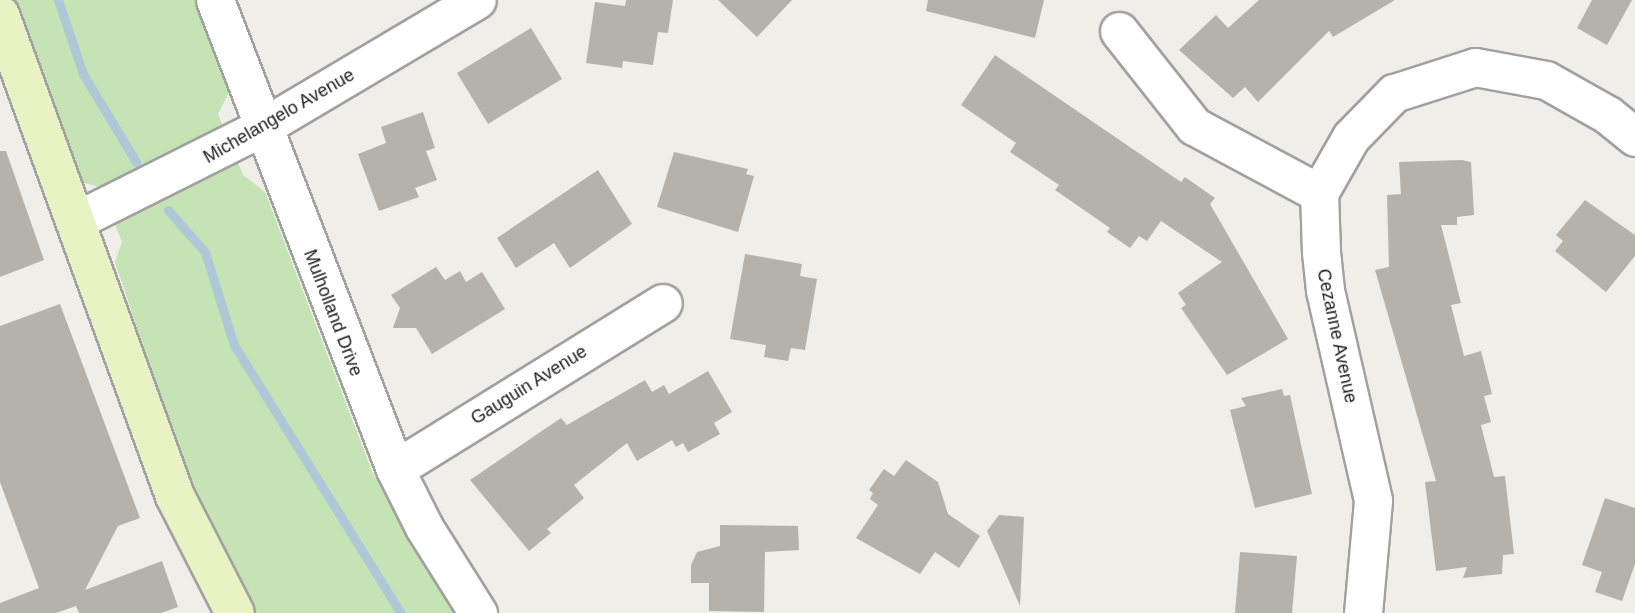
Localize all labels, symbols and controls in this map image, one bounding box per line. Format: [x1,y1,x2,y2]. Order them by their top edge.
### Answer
street label: Michelangelo Avenue [199,64,359,168]
street label: Mulholland Drive [299,247,367,379]
street label: Cezanne Avenue [1312,266,1362,406]
street label: Gauguin Avenue [467,340,591,430]

